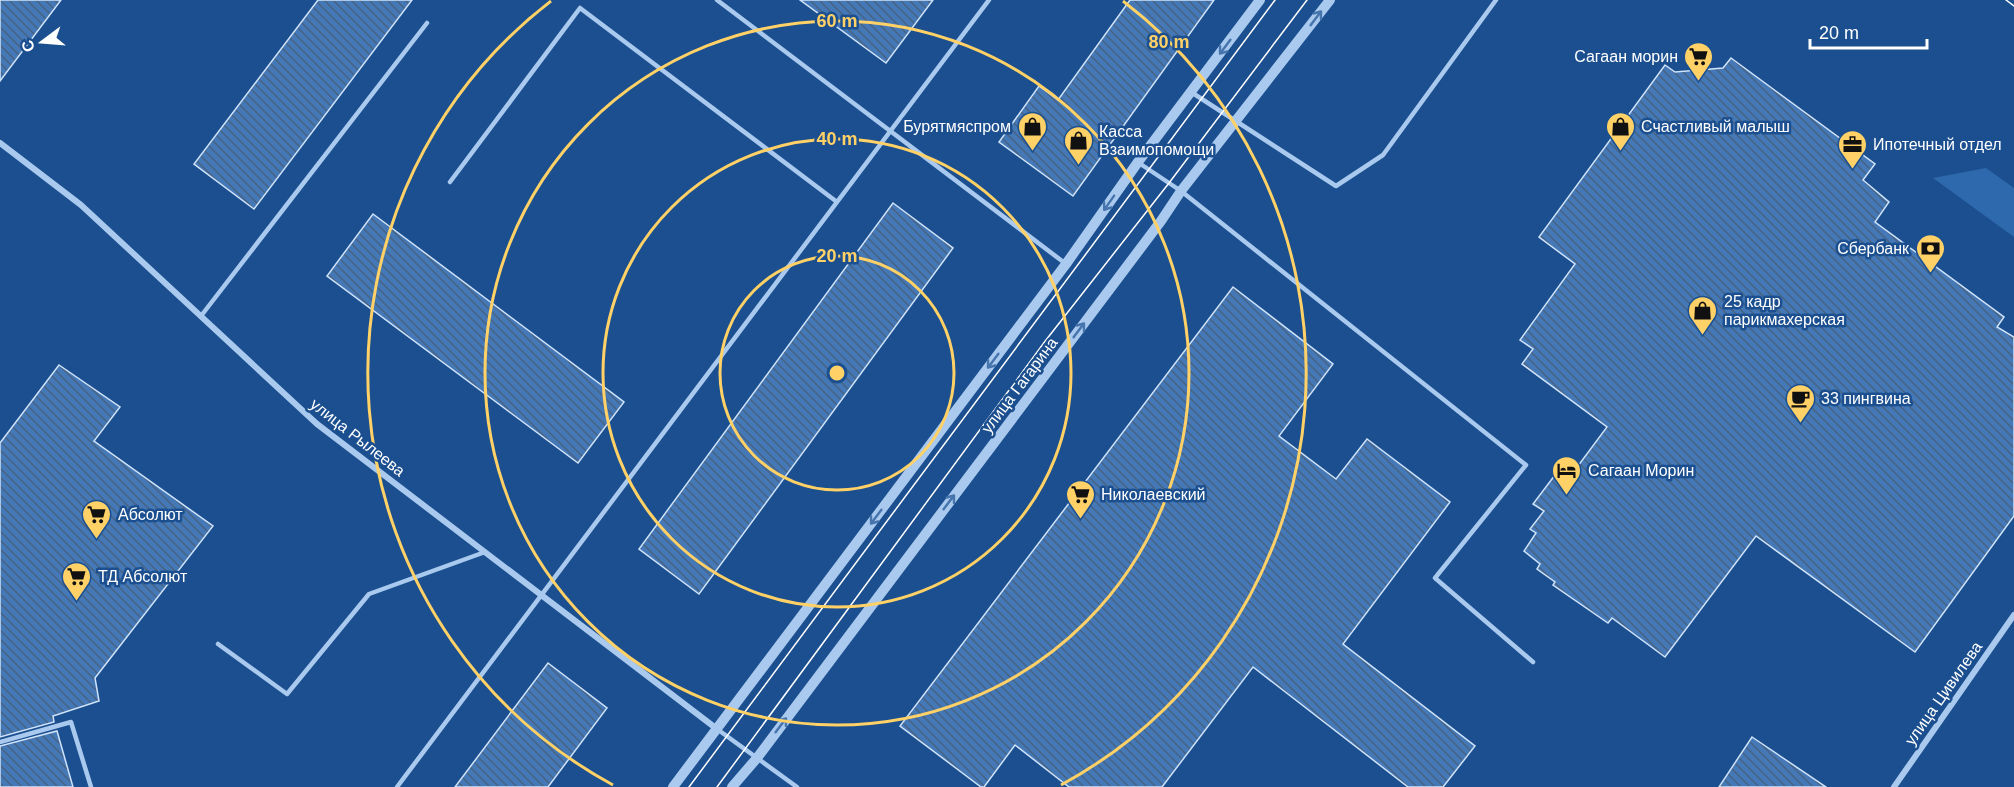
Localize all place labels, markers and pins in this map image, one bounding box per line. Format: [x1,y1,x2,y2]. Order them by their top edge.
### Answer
supermarket icon: Сагаан морин [1683,40,1715,82]
place label: Сагаан морин [1574,48,1678,65]
shop icon: Бурятмяспром [1016,110,1048,152]
shop icon: Счастливый малыш [1604,110,1636,152]
place label: Бурятмяспром [903,118,1011,135]
place label: Счастливый малыш [1641,118,1790,135]
place label: Касса Взаимопомощи [1099,123,1214,158]
shop icon: Касса Взаимопомощи [1062,124,1094,166]
office icon: Ипотечный отдел [1836,128,1868,170]
place label: Ипотечный отдел [1873,136,2002,153]
bank icon: Сбербанк [1914,232,1946,274]
place label: Сбербанк [1837,240,1910,257]
place label: 25 кадр парикмахерская [1724,293,1845,328]
shop icon: 25 кадр парикмахерская [1687,294,1719,336]
centre of rings [827,363,847,383]
cafe icon: 33 пингвина [1784,382,1816,424]
place label: 33 пингвина [1821,390,1911,407]
hotel icon: Сагаан Морин [1551,454,1583,496]
place label: Сагаан Морин [1588,462,1694,479]
supermarket icon: Николаевский [1064,478,1096,520]
place label: Николаевский [1101,486,1206,503]
supermarket icon: Абсолют [81,498,113,540]
place label: Абсолют [118,506,183,523]
supermarket icon: ТД Абсолют [61,560,93,602]
place label: ТД Абсолют [98,568,188,585]

